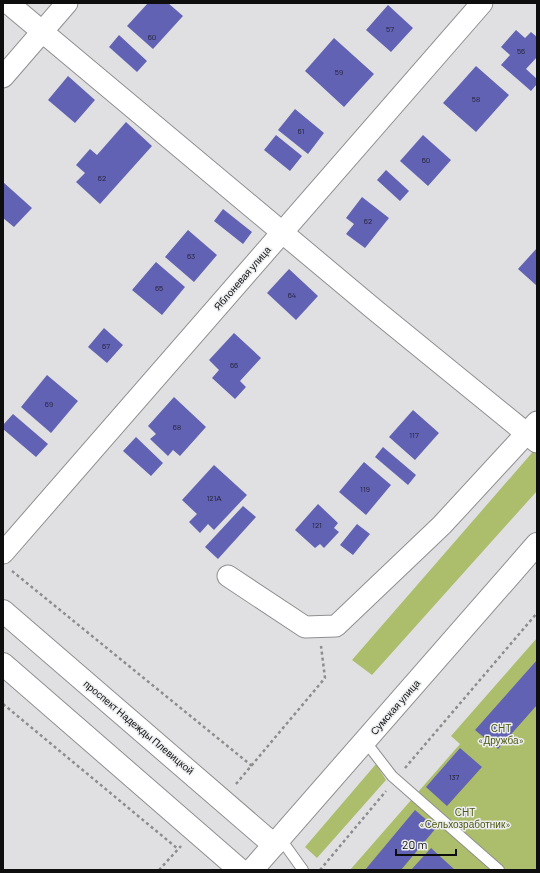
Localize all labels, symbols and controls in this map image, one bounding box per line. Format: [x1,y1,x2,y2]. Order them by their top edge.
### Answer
house number: 57 [386,24,394,34]
house number: 60 [148,32,156,42]
house number: 56 [517,46,525,56]
house number: 59 [335,67,343,77]
house number: 58 [472,94,480,104]
house number: 61 [298,126,305,136]
house number: 60 [422,155,430,165]
house number: 62 [98,173,106,183]
house number: 62 [364,216,372,226]
street label: Яблоневая улица [211,243,273,312]
house number: 63 [187,251,195,261]
house number: 65 [155,283,163,293]
house number: 64 [288,290,296,300]
house number: 67 [102,341,110,351]
house number: 66 [230,360,238,370]
house number: 69 [45,399,53,409]
house number: 68 [173,422,181,432]
house number: 117 [409,430,419,440]
house number: 119 [360,484,370,494]
house number: 121А [206,493,222,503]
house number: 121 [312,520,322,530]
street label: проспект Надежды Плевицкой [81,677,197,777]
street label: Сумская улица [368,677,422,737]
park label: СНТ «Дружба» [478,722,524,746]
house number: 137 [449,772,460,782]
park label: СНТ «Сельхозработник» [419,806,511,830]
scale bar [396,831,456,857]
text: 20 m [402,837,428,851]

